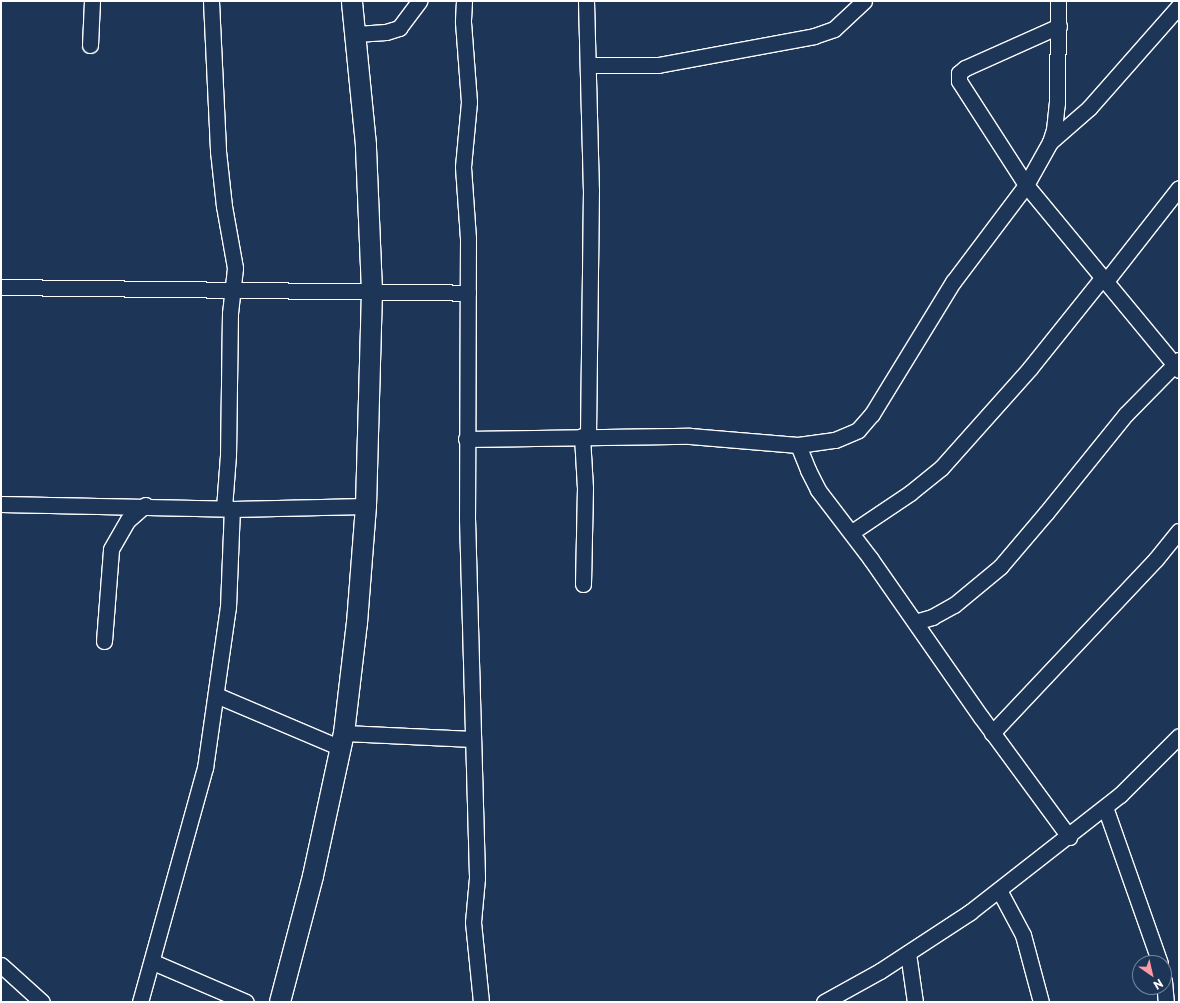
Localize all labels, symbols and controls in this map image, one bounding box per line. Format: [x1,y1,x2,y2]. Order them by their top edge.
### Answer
north arrow [1132,955,1172,995]
text: N [1150,975,1167,994]

